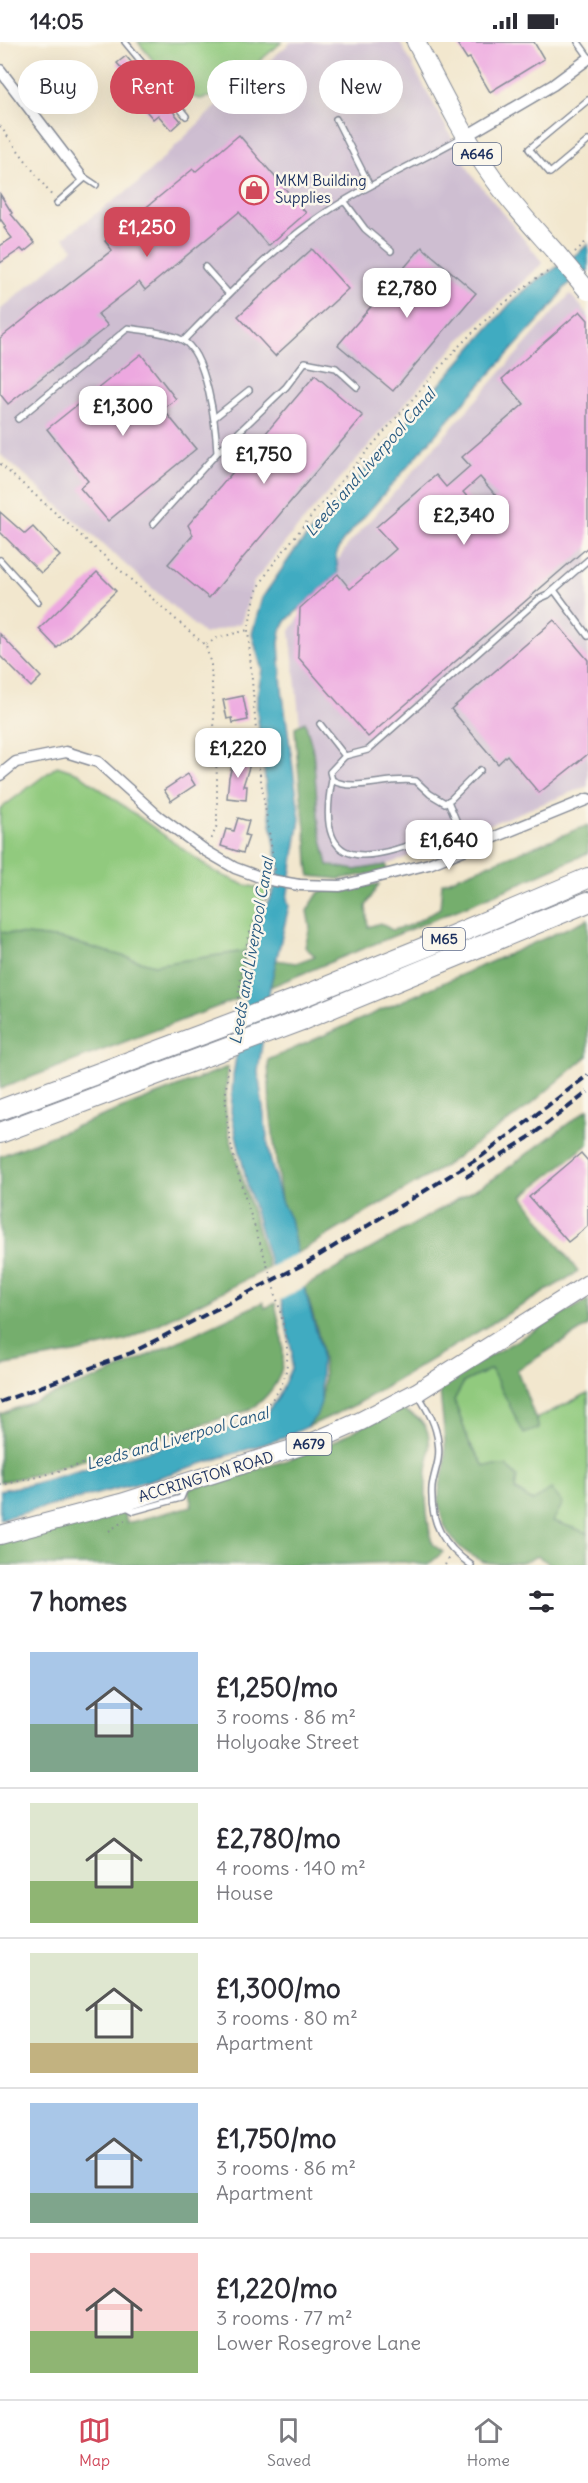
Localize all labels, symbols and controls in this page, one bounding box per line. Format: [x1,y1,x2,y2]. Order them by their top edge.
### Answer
text: 14:05 [30,7,84,35]
chip: Buy [18,60,98,114]
chip: Rent [110,60,195,114]
chip: Filters [207,60,307,114]
chip: New [319,60,403,114]
road number: A646 [453,143,501,165]
place label: MKM Building Supplies [275,171,367,207]
shop icon: MKM Building Supplies [238,174,270,206]
pin: £1,250 [98,207,196,258]
text: £1,250 [118,214,176,239]
pin: £2,780 [358,268,456,319]
text: £2,780 [377,275,437,300]
water label: Leeds and Liverpool Canal [301,382,441,540]
pin: £1,300 [74,386,172,437]
text: £1,300 [93,393,153,418]
pin: £1,750 [215,434,313,485]
text: £1,750 [235,441,293,466]
pin: £2,340 [415,495,513,546]
text: £2,340 [433,502,495,527]
pin: £1,220 [189,728,287,779]
text: £1,220 [209,735,267,760]
pin: £1,640 [400,820,498,871]
text: £1,640 [420,827,478,852]
water label: Leeds and Liverpool Canal [225,854,278,1046]
road number: M65 [423,928,465,950]
water label: Leeds and Liverpool Canal [84,1402,273,1474]
road number: A679 [286,1433,332,1455]
street label: ACCRINGTON ROAD [136,1447,276,1506]
text: 7 homes [30,1585,127,1618]
icon: filters [525,1585,558,1618]
text: £1,250/mo [216,1671,338,1704]
icon: home [78,1676,150,1748]
text: 3 rooms · 86 m² [216,1704,356,1729]
text: Holyoake Street [216,1729,359,1754]
text: £2,780/mo [216,1822,341,1855]
icon: home [78,1827,150,1899]
text: 4 rooms · 140 m² [216,1855,366,1880]
text: House [216,1880,273,1905]
text: £1,300/mo [216,1972,341,2005]
icon: home [78,1977,150,2049]
text: 3 rooms · 80 m² [216,2005,358,2030]
text: Apartment [216,2030,313,2055]
text: £1,750/mo [216,2122,336,2155]
icon: home [78,2127,150,2199]
text: 3 rooms · 86 m² [216,2155,356,2180]
text: Apartment [216,2180,313,2205]
text: £1,220/mo [216,2272,337,2305]
icon: home [78,2277,150,2349]
text: 3 rooms · 77 m² [216,2305,353,2330]
text: Lower Rosegrove Lane [216,2330,421,2355]
tab: Map [78,2414,111,2470]
tab: Saved [267,2414,311,2470]
tab: Home [467,2414,510,2470]

